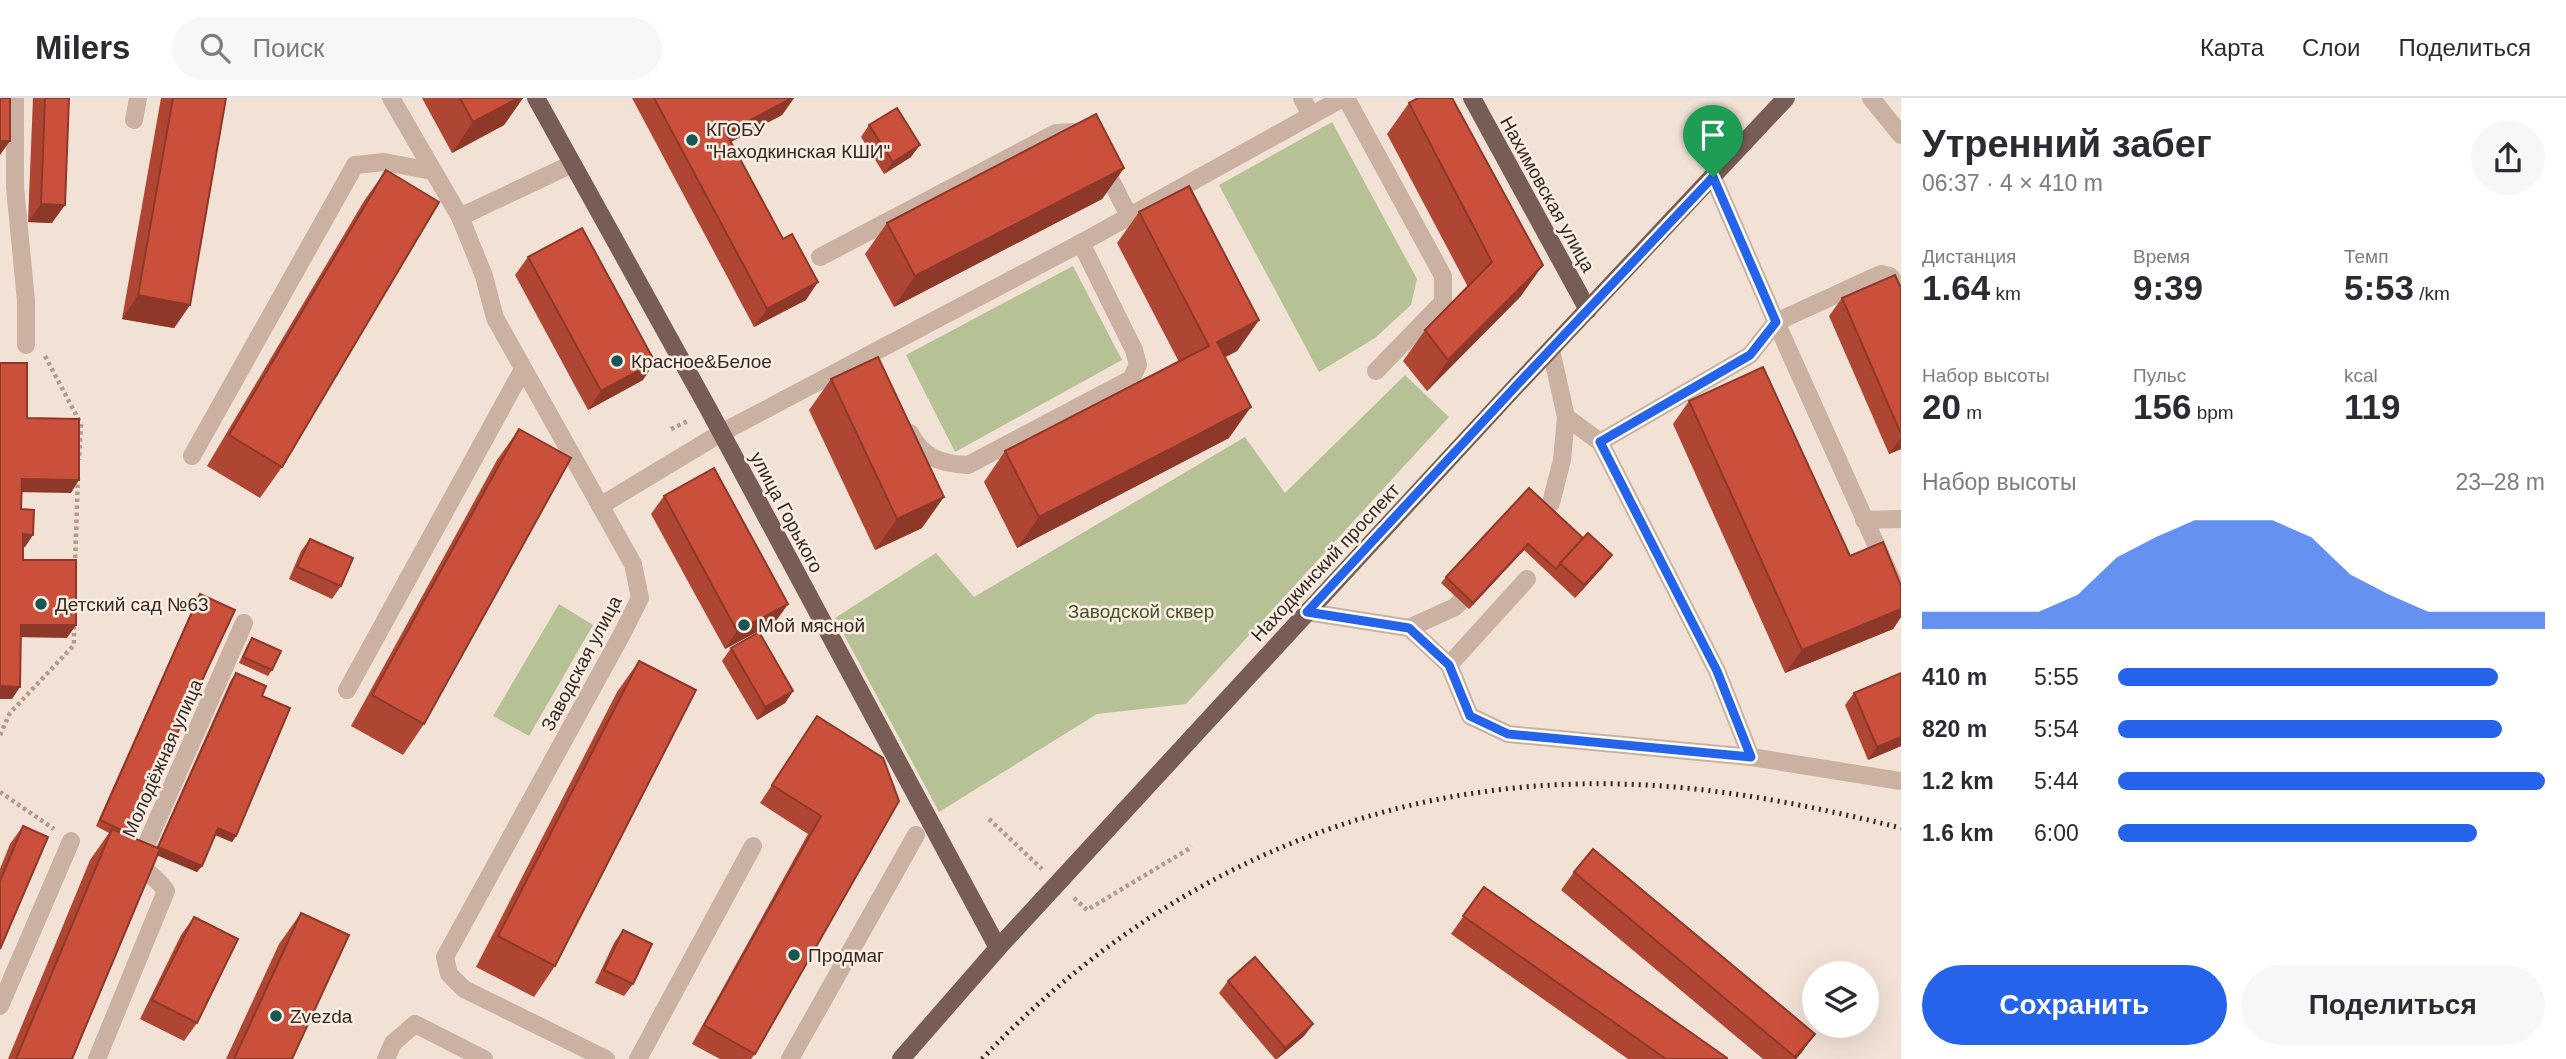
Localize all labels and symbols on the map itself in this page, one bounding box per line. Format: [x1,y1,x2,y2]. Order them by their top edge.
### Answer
pin [1683,105,1743,177]
street label: Нахимовская улица [1496,113,1599,276]
place label: КГОБУ "Находкинская КШИ" [706,119,890,162]
marker: КГОБУ "Находкинская КШИ" [684,132,700,148]
place label: Красное&Белое [631,351,772,372]
marker: Красное&Белое [609,353,625,369]
street label: улица Горького [746,448,827,576]
street label: Находкинский проспект [1247,479,1404,645]
street label: Заводская улица [537,592,626,734]
place label: Детский сад №63 [55,594,209,615]
marker: Детский сад №63 [33,596,49,612]
park label: Заводской сквер [1068,601,1214,622]
place label: Мой мясной [758,615,865,636]
marker: Мой мясной [736,617,752,633]
street label: Молодёжная улица [118,675,207,841]
place label: Продмаг [808,945,884,966]
marker: Продмаг [786,947,802,963]
place label: Zvezda [290,1006,353,1027]
marker: Zvezda [268,1008,284,1024]

